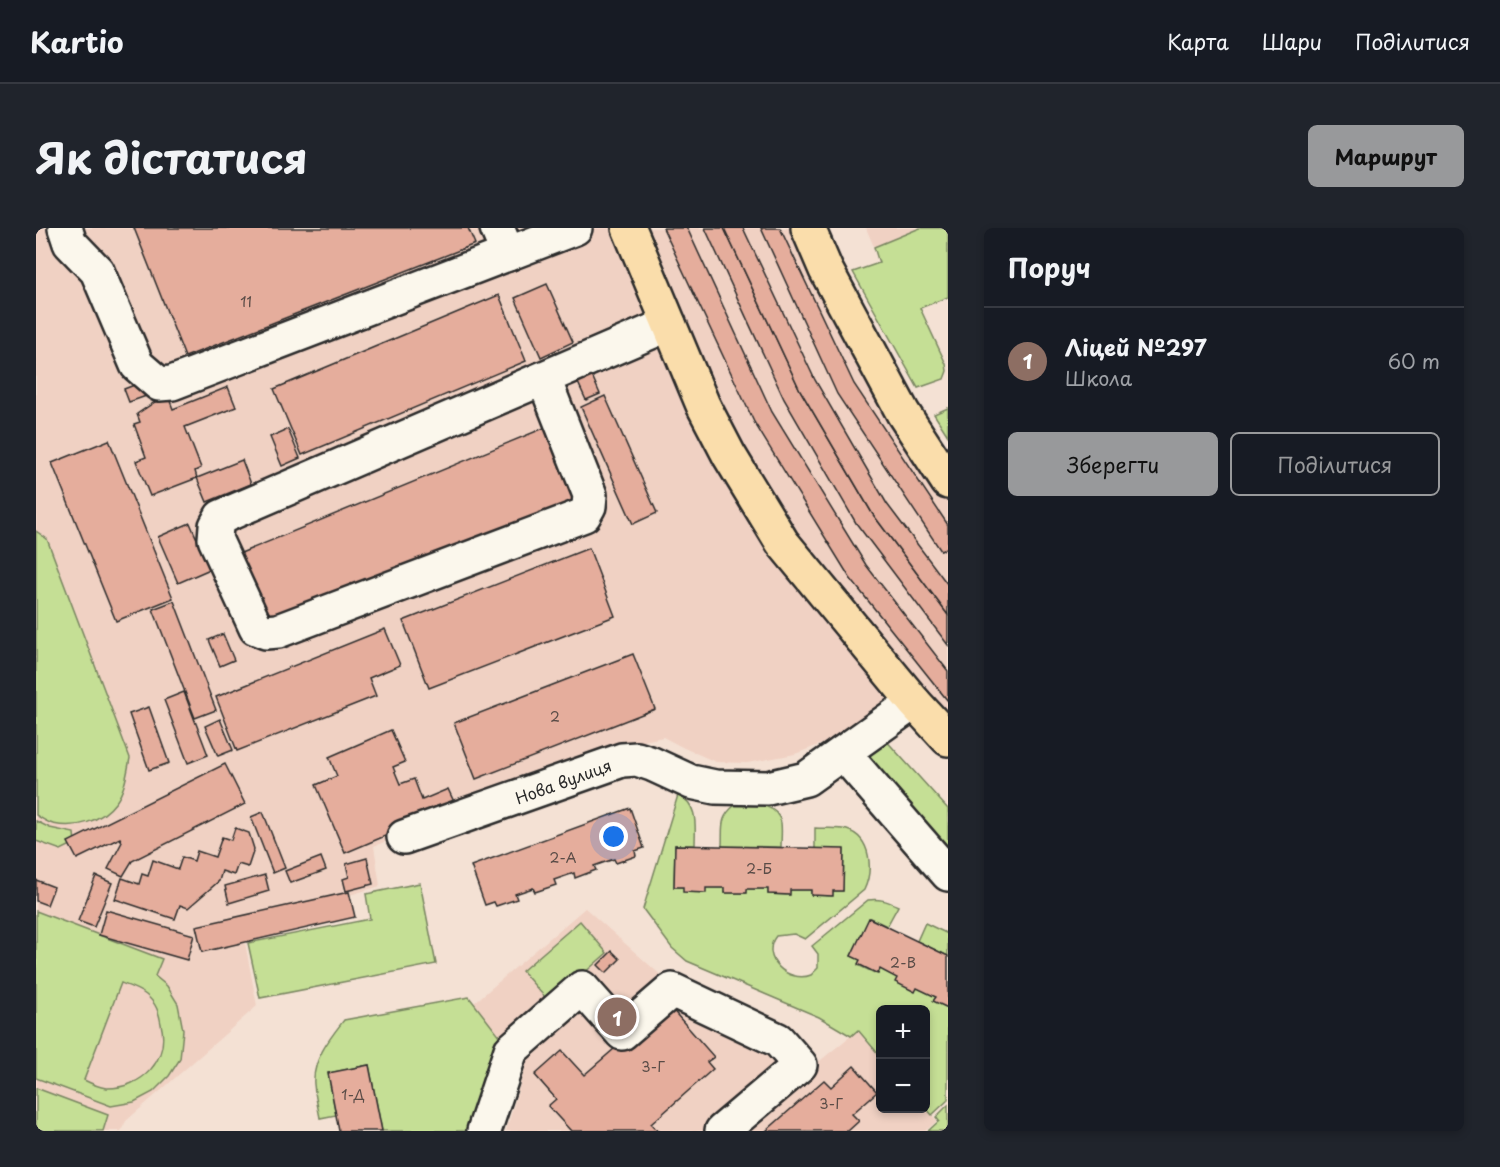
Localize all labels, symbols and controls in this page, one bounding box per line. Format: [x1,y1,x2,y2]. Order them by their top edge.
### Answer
text: Kartio [30,20,124,63]
text: Карта [1167,25,1229,57]
text: Шари [1262,25,1322,57]
text: Поділитися [1355,25,1470,57]
text: Як дістатися [36,125,308,188]
button: Маршрут [1308,125,1464,187]
text: Поруч [1008,248,1091,287]
house number: 11 [240,291,252,312]
text: Ліцей №297 [1065,330,1207,363]
text: 1 [1023,346,1032,376]
text: 60 m [1388,346,1440,376]
text: Школа [1065,363,1132,393]
button: Зберегти [1008,432,1218,496]
button: Поділитися [1230,432,1440,496]
house number: 2 [550,706,560,727]
street label: Нова вулиця [511,752,615,810]
your location [599,822,628,851]
house number: 2-А [549,847,577,868]
house number: 2-Б [746,858,772,879]
house number: 2-В [890,952,916,973]
pin: 1 [598,994,636,1040]
map controls [876,1005,930,1113]
button: + [876,1005,930,1059]
house number: 3-Г [641,1056,665,1077]
button: − [876,1059,930,1113]
house number: 1-Д [341,1084,365,1105]
house number: 3-Г [819,1093,843,1114]

